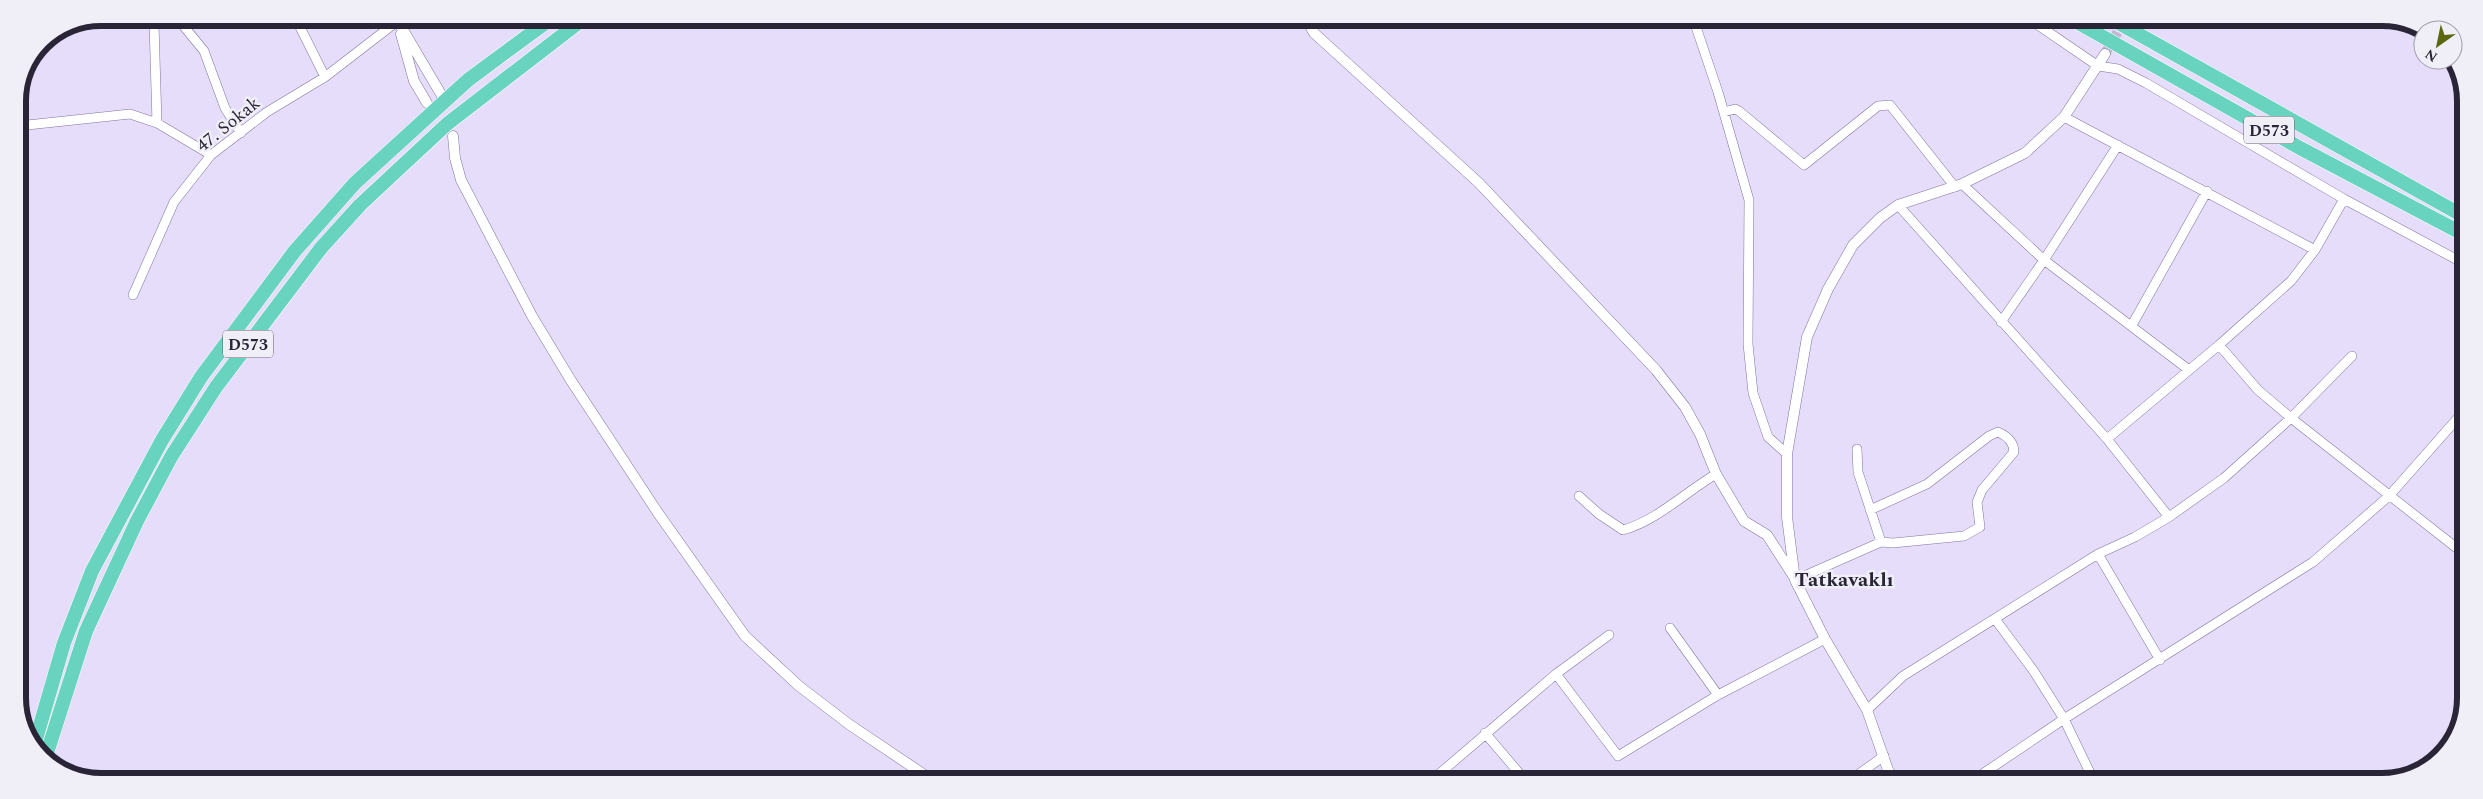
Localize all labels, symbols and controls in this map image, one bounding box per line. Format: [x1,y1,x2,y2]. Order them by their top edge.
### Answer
north arrow [2413,20,2463,70]
text: N [2421,44,2442,67]
street label: 47. Sokak [191,90,266,159]
road number: D573 [2244,116,2294,144]
road number: D573 [223,330,273,358]
district label: Tatkavaklı [1795,565,1893,595]

